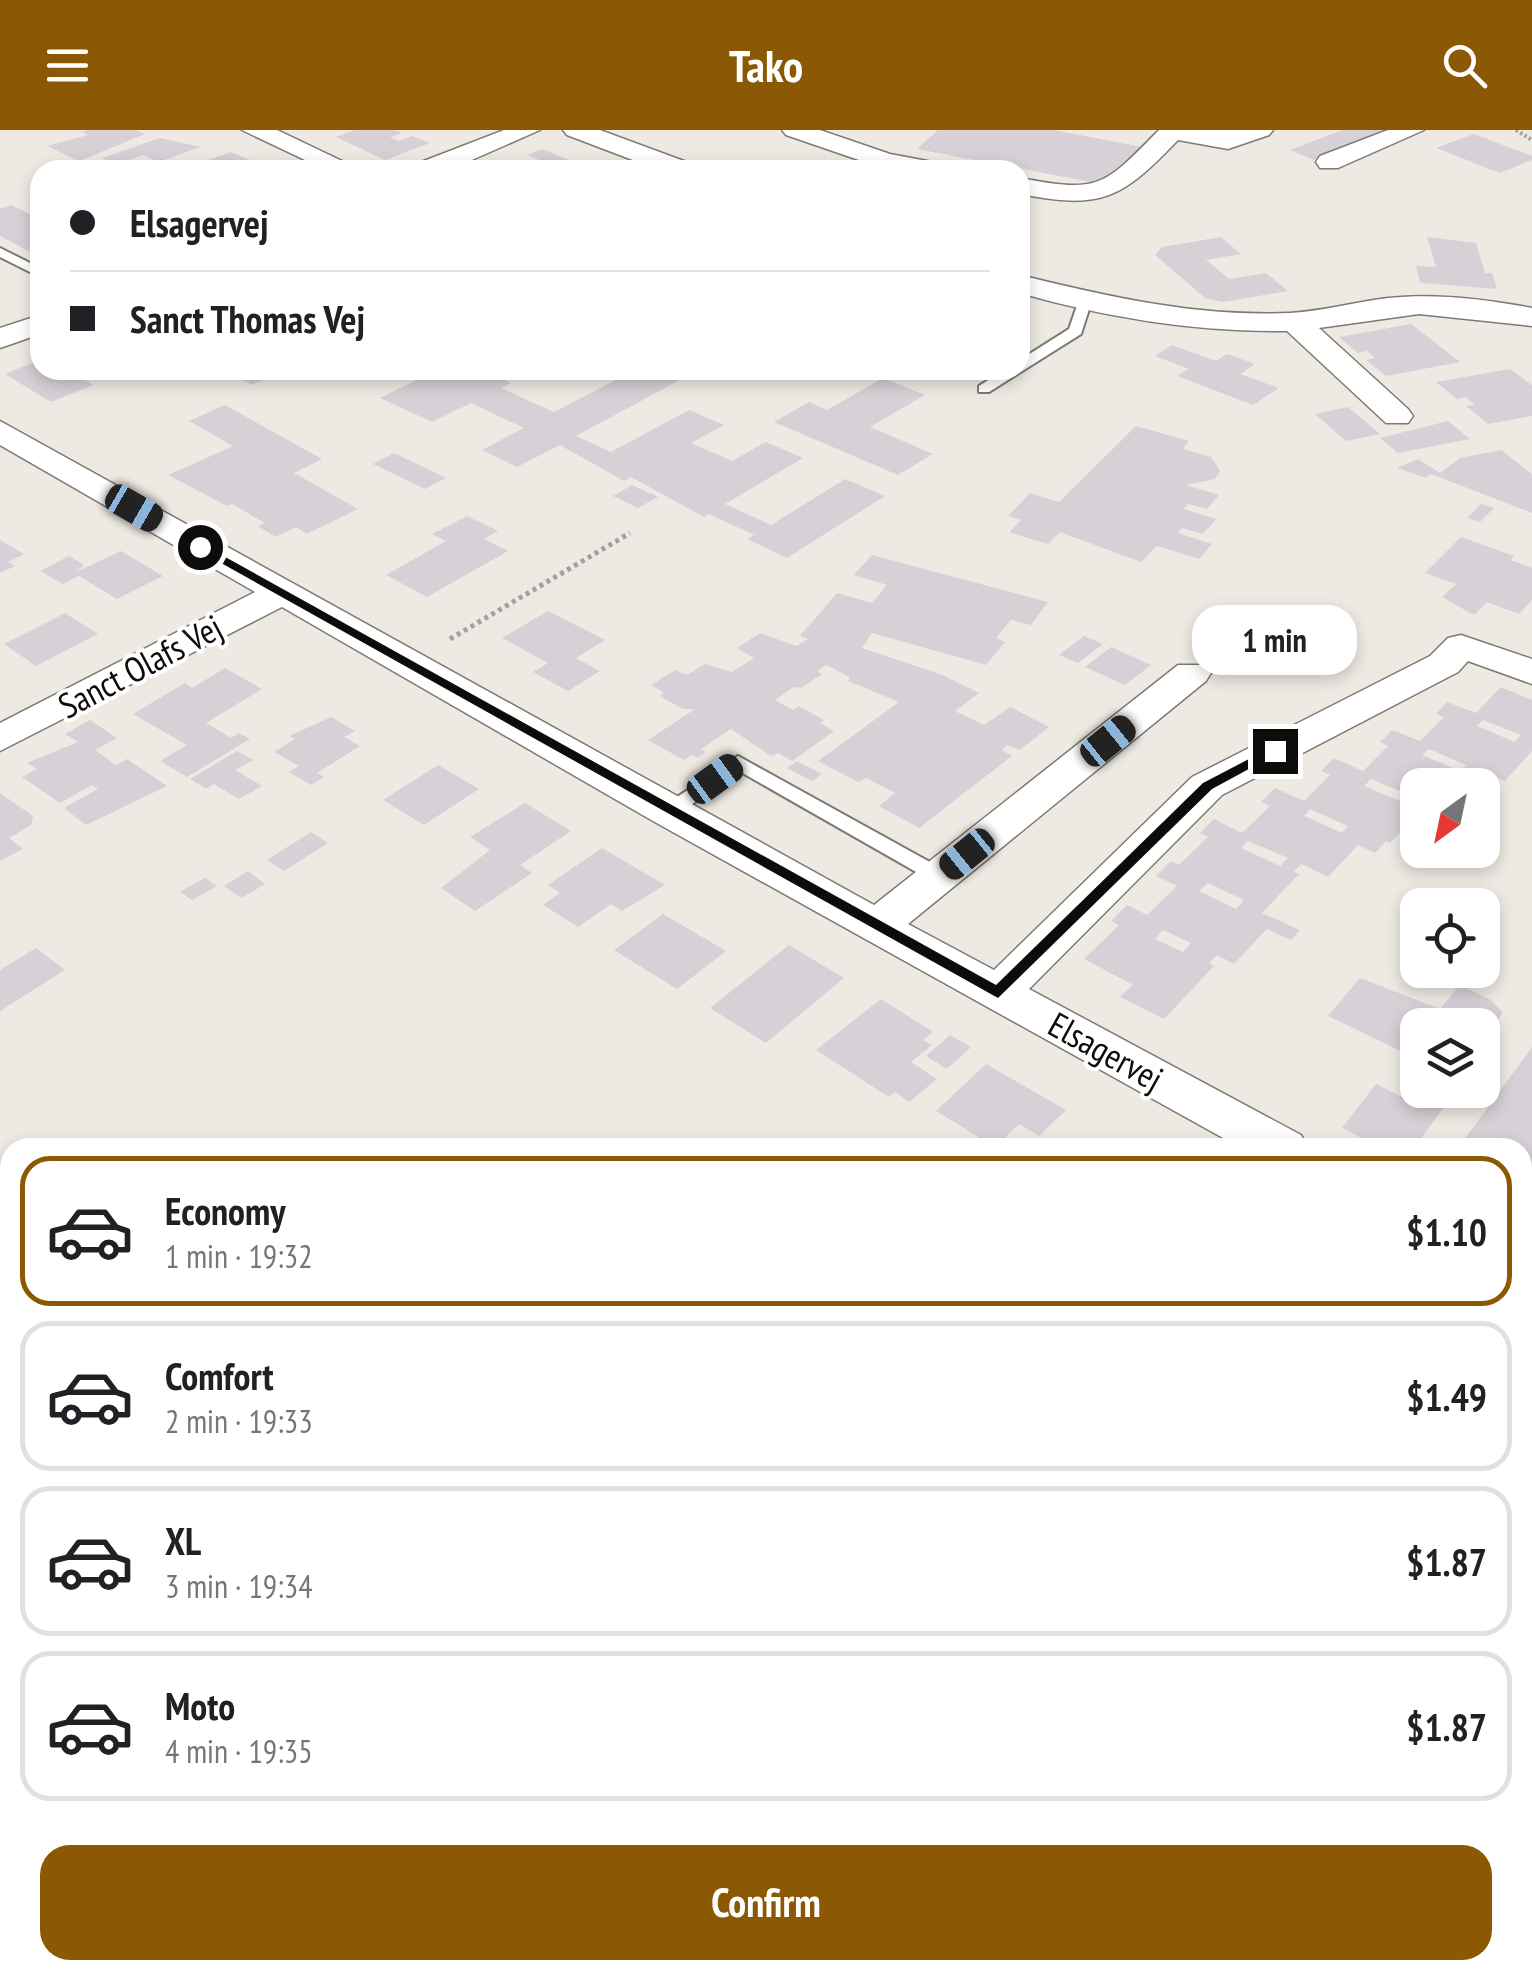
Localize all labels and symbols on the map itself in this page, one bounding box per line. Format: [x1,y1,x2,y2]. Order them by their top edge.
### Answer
car [101,480,167,536]
route start [178,525,223,570]
street label: Sanct Olafs Vej [50,604,230,728]
callout: 1 min [1192,606,1358,676]
car [1075,710,1141,772]
route end [1253,729,1298,774]
car [682,749,748,809]
north arrow [1400,768,1500,868]
car [934,823,1000,885]
street label: Elsagervej [1041,1001,1171,1101]

